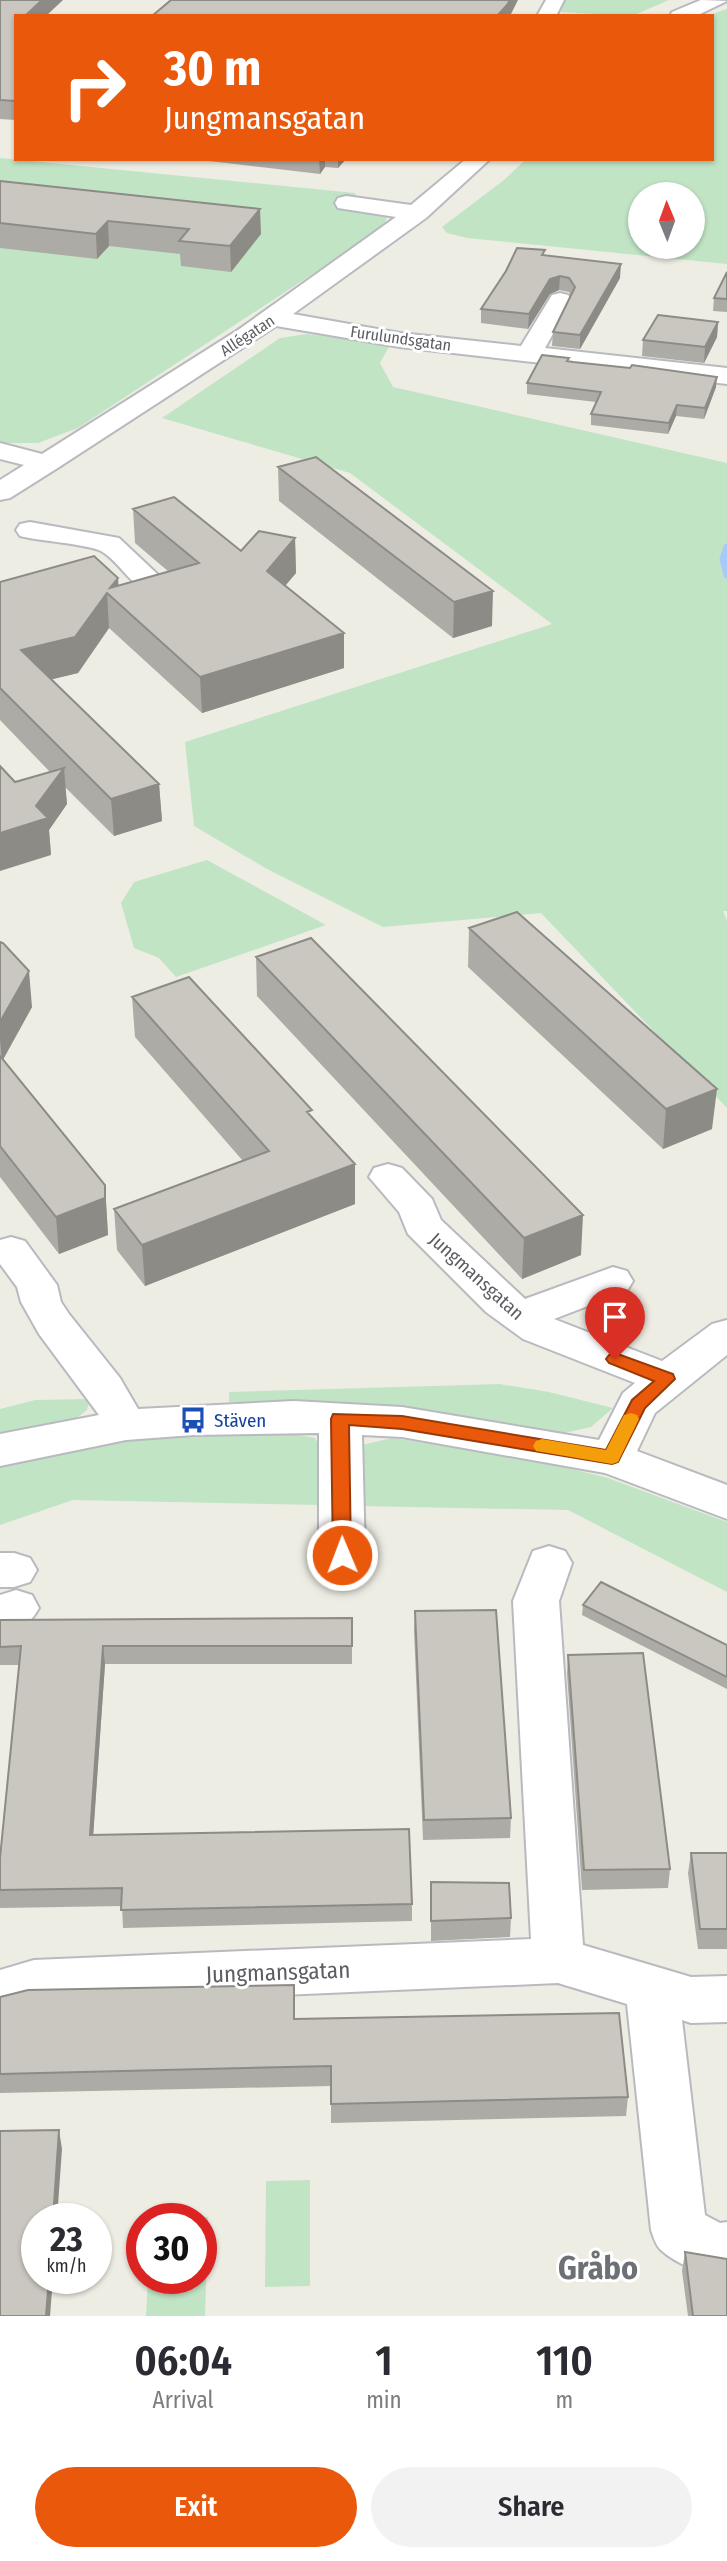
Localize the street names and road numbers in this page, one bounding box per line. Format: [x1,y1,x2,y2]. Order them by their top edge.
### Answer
street label: Allégatan [216,311,278,360]
street label: Furulundsgatan [349,322,453,355]
street label: Jungmansgatan [425,1228,529,1325]
street label: Jungmansgatan [205,1955,351,1989]

